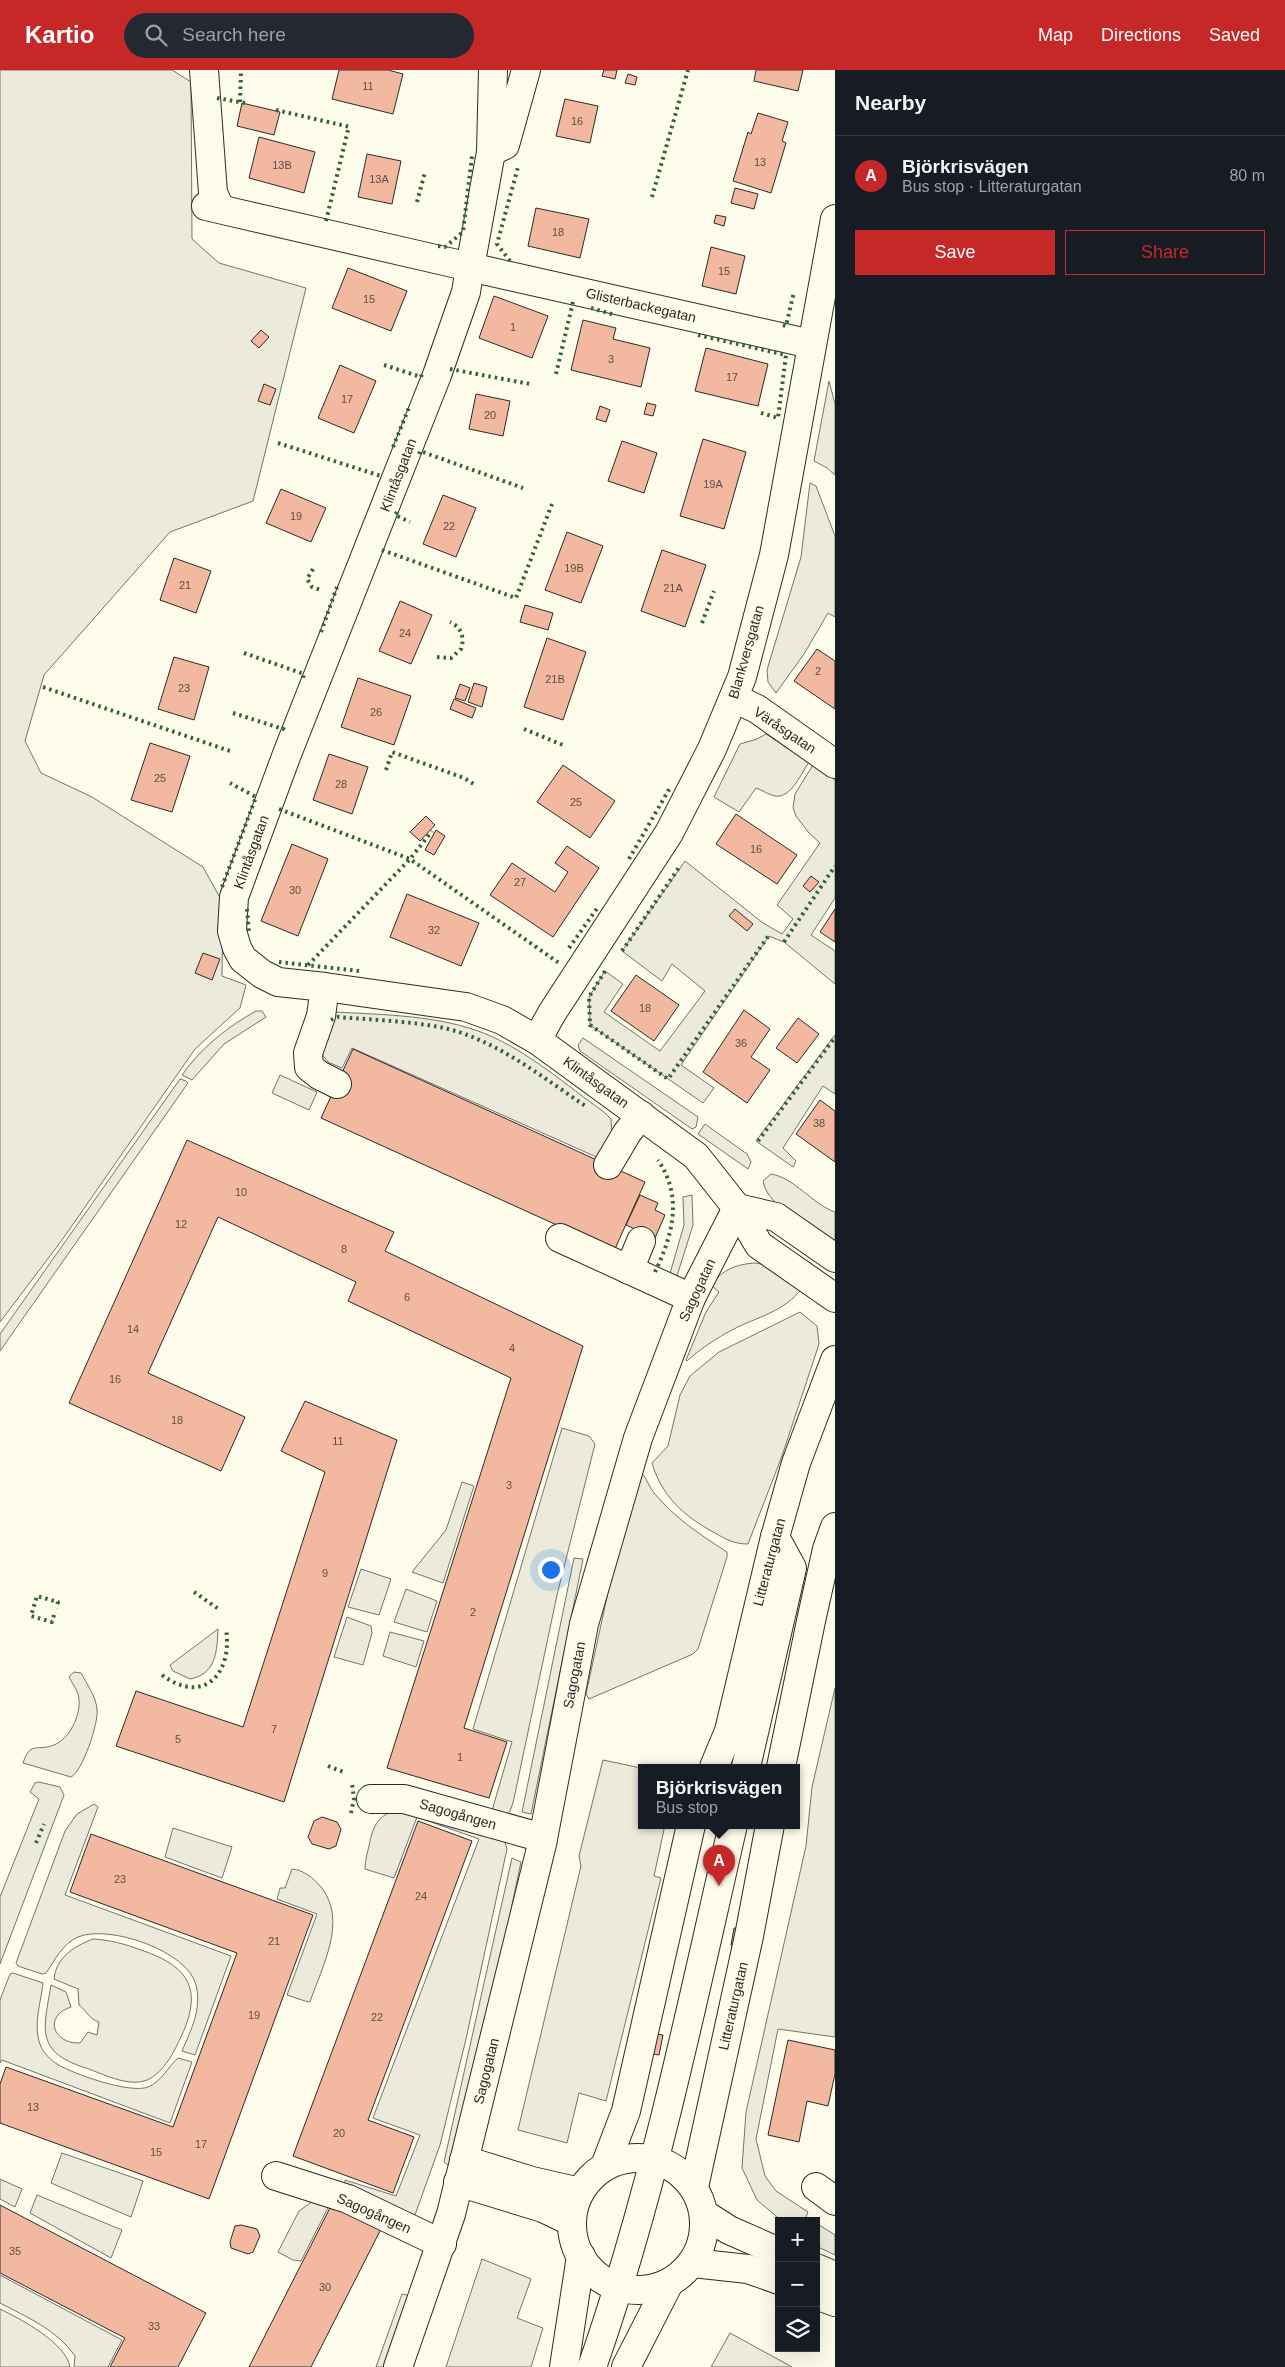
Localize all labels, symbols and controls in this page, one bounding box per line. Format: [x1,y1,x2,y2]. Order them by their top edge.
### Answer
search box [124,13,474,58]
text: Kartio [25,21,94,48]
icon: search [142,21,170,49]
text: Search here [182,24,286,45]
text: Map [1038,25,1073,45]
text: Directions [1101,25,1181,45]
text: Saved [1209,25,1260,45]
house number: 11 [362,80,374,92]
text: Nearby [855,91,926,114]
house number: 16 [571,115,583,127]
house number: 13 [754,156,766,168]
text: Björkrisvägen [902,156,1029,177]
house number: 13B [272,159,292,171]
text: A [865,167,877,184]
text: 80 m [1229,167,1265,184]
house number: 13A [369,173,389,185]
text: Bus stop · Litteraturgatan [902,178,1082,195]
house number: 18 [552,226,564,238]
button: Save [855,230,1055,275]
button: Share [1065,230,1265,275]
house number: 15 [718,265,730,277]
street label: Glisterbackegatan [584,285,698,325]
house number: 15 [363,293,375,305]
house number: 1 [510,321,516,333]
house number: 3 [608,353,614,365]
house number: 17 [726,371,738,383]
house number: 17 [341,393,353,405]
house number: 20 [484,409,496,421]
street label: Klintåsgatan [377,436,419,514]
house number: 19A [703,478,723,490]
house number: 19 [290,510,302,522]
house number: 22 [443,520,455,532]
house number: 19B [564,562,584,574]
house number: 21 [179,579,191,591]
house number: 21A [663,582,683,594]
street label: Blankversgatan [725,603,767,701]
house number: 24 [399,627,411,639]
house number: 2 [815,665,821,677]
house number: 21B [545,673,565,685]
house number: 23 [178,682,190,694]
street label: Väråsgatan [751,703,819,757]
house number: 26 [370,706,382,718]
house number: 25 [154,772,166,784]
house number: 28 [335,778,347,790]
house number: 25 [570,796,582,808]
street label: Klintåsgatan [230,813,272,891]
house number: 16 [750,843,762,855]
house number: 27 [514,876,526,888]
house number: 30 [289,884,301,896]
house number: 32 [428,924,440,936]
house number: 18 [639,1002,651,1014]
house number: 36 [735,1037,747,1049]
street label: Klintåsgatan [560,1053,632,1111]
house number: 38 [813,1117,825,1129]
house number: 10 [235,1186,247,1198]
house number: 12 [175,1218,187,1230]
house number: 8 [341,1243,347,1255]
street label: Sagogatan [675,1256,719,1324]
house number: 6 [404,1291,410,1303]
house number: 14 [127,1323,139,1335]
house number: 4 [509,1342,515,1354]
house number: 16 [109,1373,121,1385]
house number: 18 [171,1414,183,1426]
house number: 11 [332,1435,344,1447]
house number: 3 [506,1479,512,1491]
street label: Litteraturgatan [750,1516,788,1608]
your location [538,1557,564,1583]
house number: 9 [322,1567,328,1579]
house number: 2 [470,1606,476,1618]
street label: Sagogatan [560,1640,588,1710]
house number: 7 [271,1723,277,1735]
house number: 5 [175,1733,181,1745]
house number: 1 [457,1751,463,1763]
popup [638,1764,800,1829]
text: Björkrisvägen [656,1777,782,1798]
street label: Sagogången [418,1795,498,1833]
text: Bus stop [656,1799,718,1816]
pin: A [703,1845,735,1886]
house number: 23 [114,1873,126,1885]
house number: 24 [415,1890,427,1902]
house number: 21 [268,1935,280,1947]
street label: Litteraturgatan [715,1960,751,2052]
house number: 19 [248,2009,260,2021]
house number: 22 [371,2011,383,2023]
street label: Sagogatan [470,2036,502,2106]
house number: 13 [27,2101,39,2113]
house number: 20 [333,2127,345,2139]
house number: 17 [195,2138,207,2150]
house number: 15 [150,2146,162,2158]
street label: Sagogången [334,2190,414,2236]
map controls [775,2217,820,2352]
button: + [775,2217,820,2262]
house number: 35 [9,2245,21,2257]
button: − [775,2262,820,2307]
house number: 30 [319,2281,331,2293]
button: layers [775,2307,820,2352]
house number: 33 [148,2320,160,2332]

